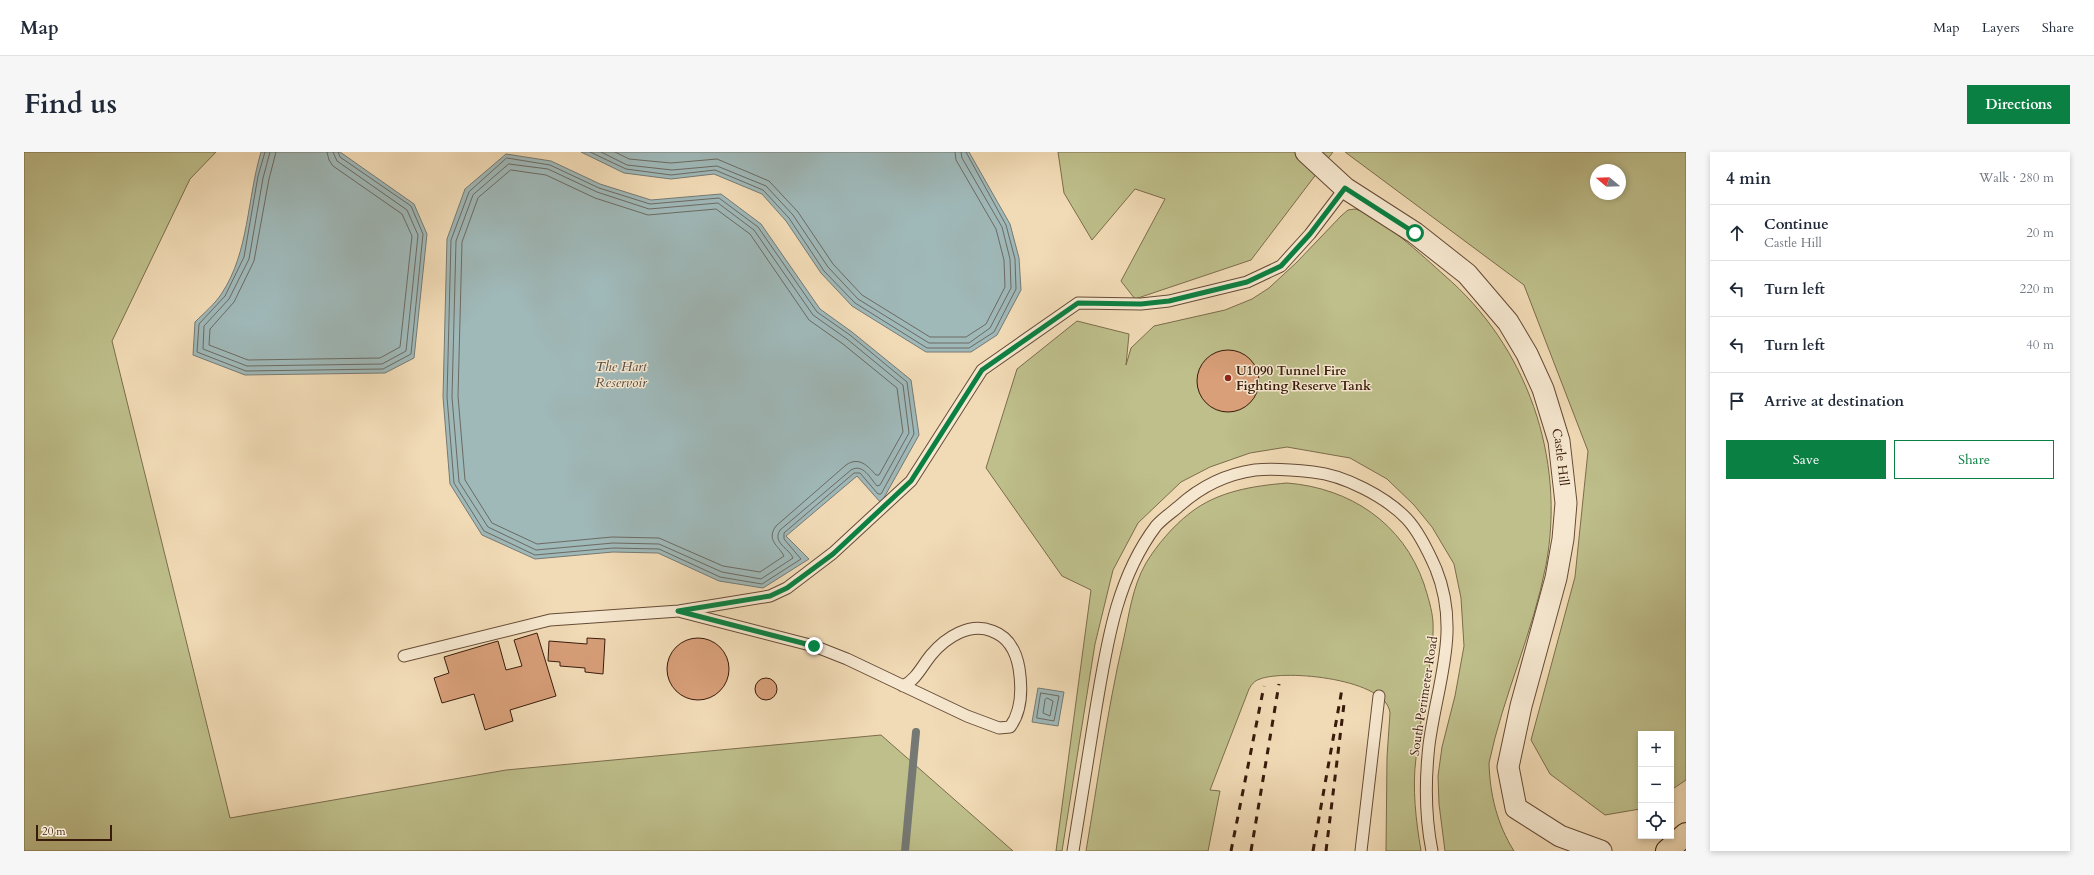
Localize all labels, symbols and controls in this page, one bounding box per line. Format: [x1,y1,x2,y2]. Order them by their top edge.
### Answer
text: Map [20,15,59,41]
text: Map [1933,18,1960,37]
text: Layers [1982,18,2020,37]
text: Share [2042,18,2074,37]
text: Find us [24,85,117,123]
button: Directions [1967,85,2070,124]
north arrow [1590,164,1626,200]
text: 4 min [1726,167,1771,190]
text: Walk · 280 m [1979,169,2054,187]
text: Continue [1764,214,1829,234]
icon: ahead [1726,222,1748,244]
route start [1406,224,1424,242]
text: 20 m [2026,224,2054,242]
text: Castle Hill [1764,234,1822,252]
icon: left [1726,278,1748,300]
text: Turn left [1764,279,1825,299]
text: 220 m [2020,280,2054,298]
icon: left [1726,334,1748,356]
text: Turn left [1764,335,1825,355]
text: 40 m [2026,336,2054,354]
water label: The Hart Reservoir [595,357,648,392]
place label: U1090 Tunnel Fire Fighting Reserve Tank [1236,362,1372,395]
marker: U1090 Tunnel Fire Fighting Reserve Tank [1223,373,1233,383]
icon: arrive [1726,390,1748,412]
text: Arrive at destination [1764,391,1904,411]
street label: Castle Hill [1547,426,1573,488]
button: Save [1726,440,1886,479]
button: Share [1894,440,2054,479]
street label: South Perimeter Road [1406,635,1442,757]
route end [805,637,823,655]
map controls [1638,731,1674,839]
button: + [1638,731,1674,767]
button: − [1638,767,1674,803]
button: locate [1638,803,1674,839]
scale bar [36,823,112,842]
text: 20 m [42,824,66,839]

